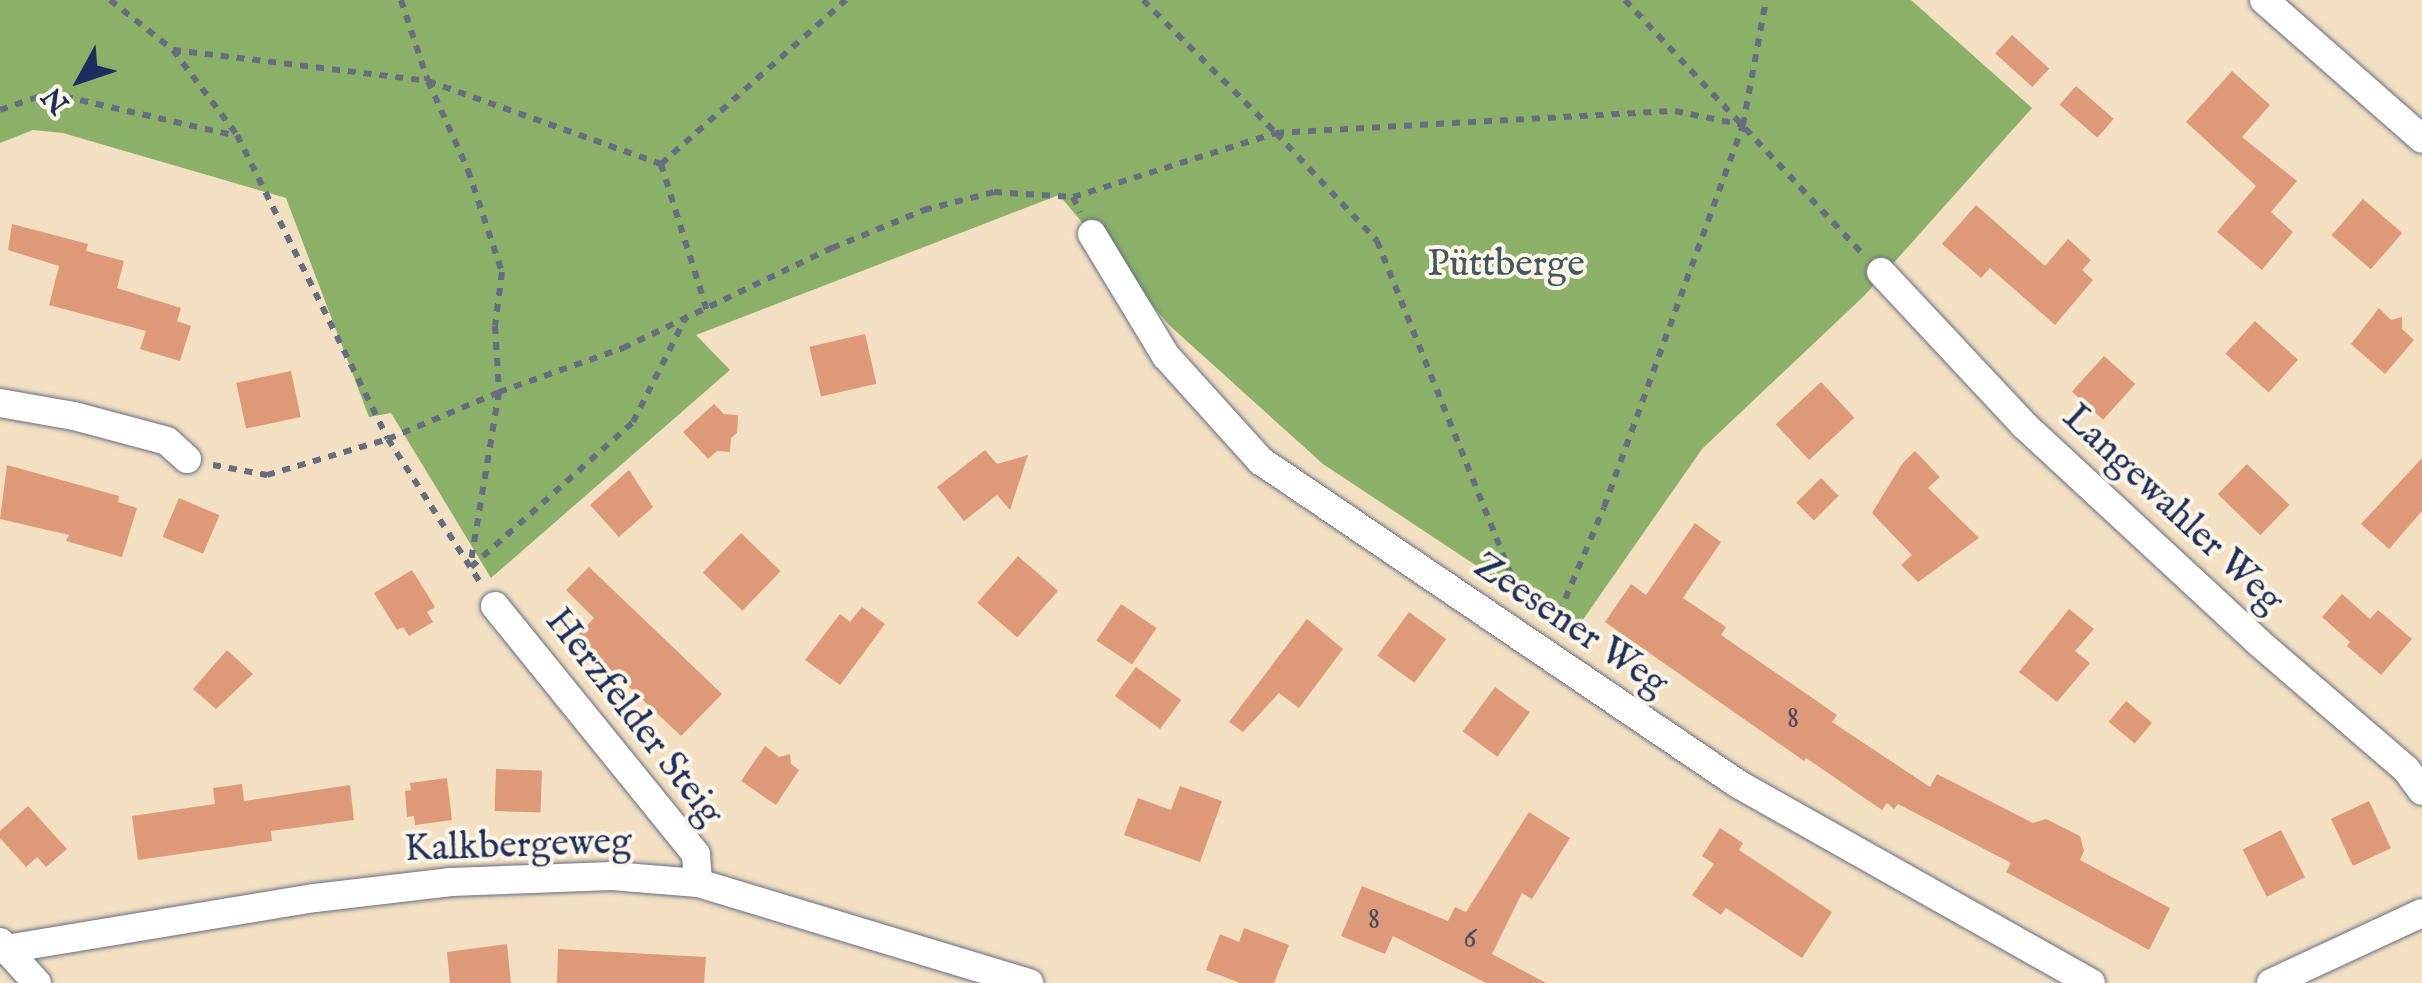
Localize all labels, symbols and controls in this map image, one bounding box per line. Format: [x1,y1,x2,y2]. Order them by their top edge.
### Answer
north arrow [30,30,130,130]
text: N [35,79,78,120]
park label: Püttberge [1427,243,1585,289]
street label: Langewahler Weg [2052,396,2292,624]
street label: Zeesener Weg [1464,544,1676,708]
street label: Herzfelder Steig [534,600,732,836]
house number: 8 [1787,700,1799,738]
street label: Kalkbergeweg [404,820,632,874]
house number: 8 [1368,901,1380,939]
house number: 6 [1463,920,1477,958]

